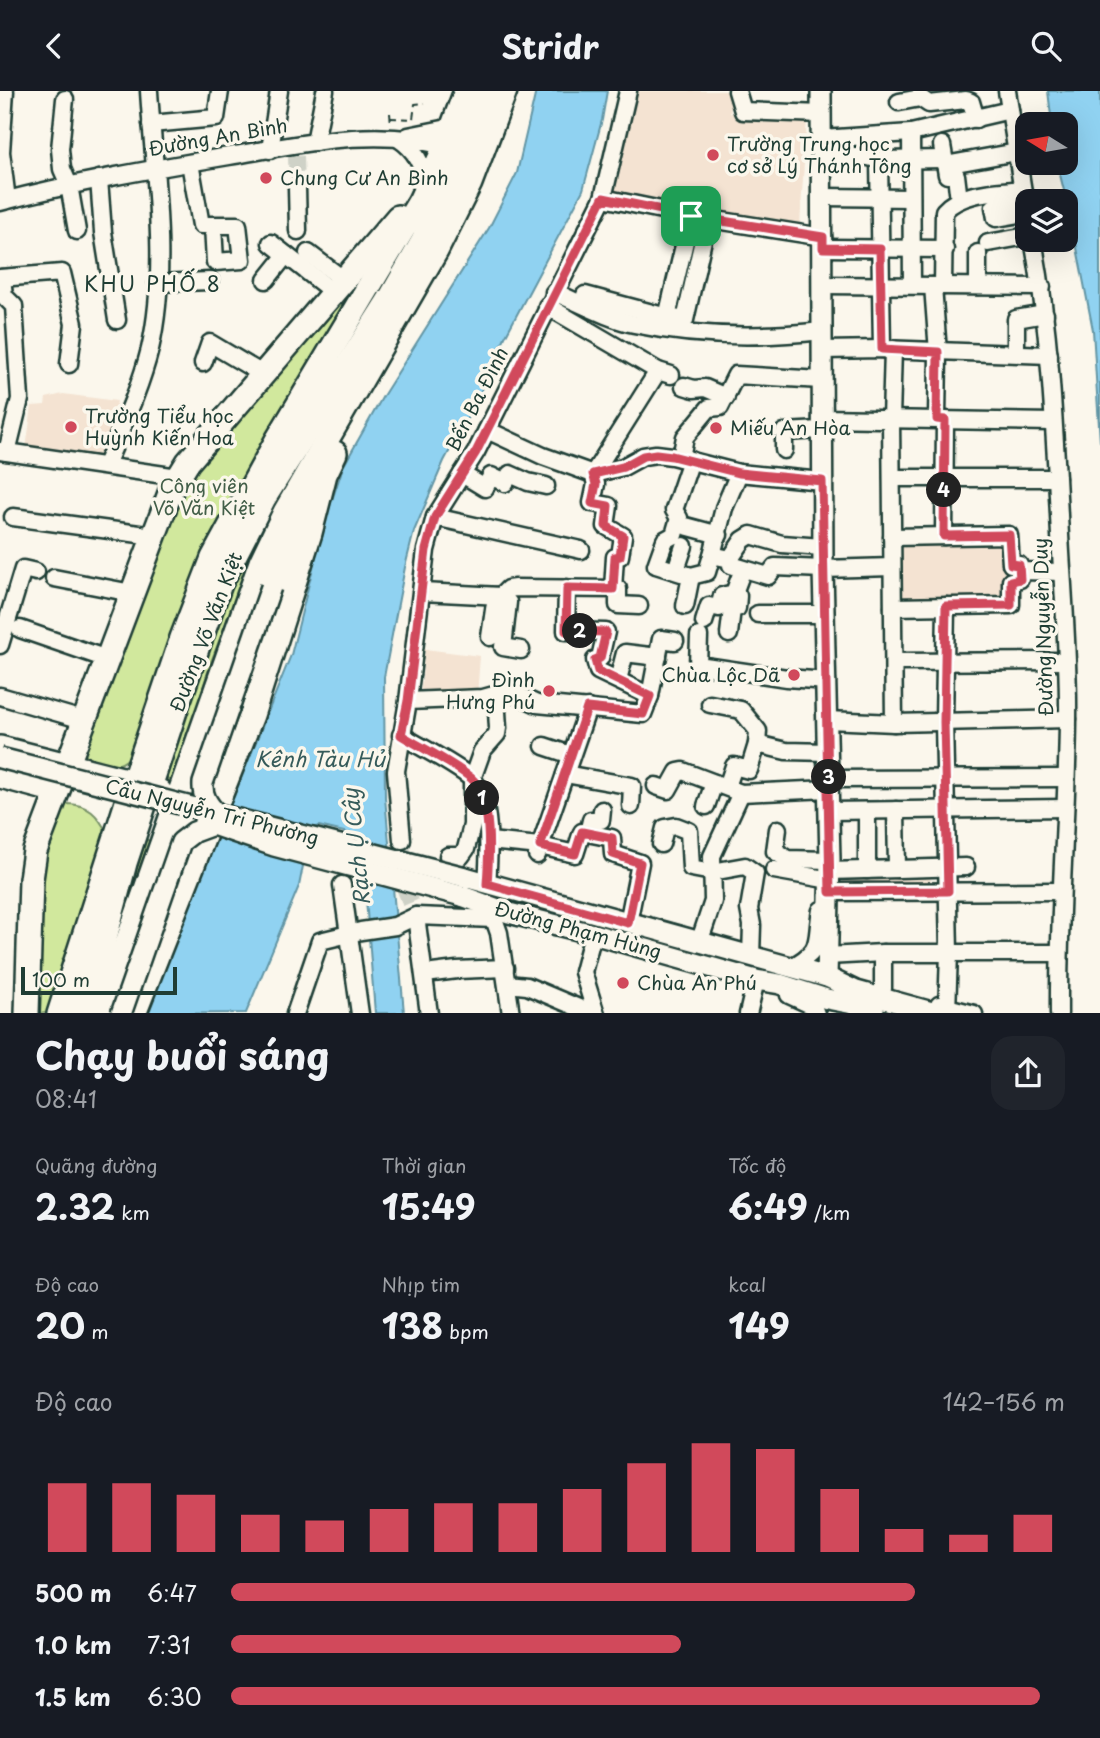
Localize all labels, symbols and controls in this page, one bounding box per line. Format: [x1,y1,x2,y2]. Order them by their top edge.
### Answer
text: Stridr [501,22,599,70]
icon: back [35,27,73,65]
icon: search [1027,27,1065,65]
street label: Đường An Bình [146,110,290,162]
north arrow [1015,112,1078,175]
map controls [1015,112,1078,252]
place label: Trường Trung học cơ sở Lý Thánh Tông [727,129,912,179]
marker: Trường Trung học cơ sở Lý Thánh Tông [705,147,721,163]
place label: Chung Cư An Bình [280,163,449,191]
marker: Chung Cư An Bình [258,170,274,186]
pin [661,186,721,246]
button: layers [1015,189,1078,252]
icon: arrive [672,197,710,235]
district label: KHU PHỐ 8 [84,267,222,299]
street label: Bến Ba Đình [438,341,514,456]
place label: Trường Tiểu học Huỳnh Kiến Hoa [85,401,234,451]
place label: Miếu An Hòa [730,413,851,441]
marker: Trường Tiểu học Huỳnh Kiến Hoa [63,419,79,435]
marker: Miếu An Hòa [708,420,724,436]
park label: Công viên Võ Văn Kiệt [153,471,256,521]
pin: 4 [926,473,962,507]
text: 4 [937,475,950,503]
street label: Đường Nguyễn Duy [1025,537,1059,717]
street label: Đường Võ Văn Kiệt [162,547,249,716]
pin: 2 [562,613,598,649]
text: 2 [573,616,586,644]
place label: Chùa Lộc Dã [661,660,780,688]
place label: Đình Hưng Phú [446,665,535,715]
marker: Chùa Lộc Dã [786,667,802,683]
marker: Đình Hưng Phú [541,683,557,699]
water label: Kênh Tàu Hủ [255,742,386,774]
pin: 3 [812,759,846,795]
text: 3 [822,762,835,790]
street label: Cầu Nguyễn Tri Phương [103,771,322,851]
pin: 1 [464,781,500,815]
text: 1 [477,783,486,811]
water label: Rạch Ụ Cây [333,785,377,907]
street label: Đường Phạm Hùng [492,893,665,965]
scale bar [21,965,177,996]
text: 100 m [32,965,90,993]
place label: Chùa An Phú [637,968,757,996]
marker: Chùa An Phú [615,975,631,991]
text: Chạy buổi sáng [35,1026,329,1083]
button: share [991,1036,1065,1110]
text: 08:41 [35,1081,97,1116]
text: Quãng đường [35,1151,157,1179]
text: Thời gian [382,1151,466,1179]
text: Tốc độ [728,1151,786,1179]
text: 2.32 [35,1179,115,1232]
text: 15:49 [382,1179,476,1232]
text: 6:49 [728,1179,808,1232]
text: km [115,1198,150,1226]
text: /km [808,1198,850,1226]
text: Độ cao [35,1270,99,1298]
text: Nhịp tim [382,1270,460,1298]
text: kcal [728,1270,766,1298]
text: 20 [35,1298,85,1351]
text: 138 [382,1298,443,1351]
text: 149 [728,1298,790,1351]
text: m [85,1317,109,1345]
text: bpm [443,1317,489,1345]
text: Độ cao [35,1384,113,1419]
text: 142–156 m [942,1384,1065,1419]
text: 500 m [35,1575,112,1610]
text: 6:47 [147,1575,197,1610]
text: 1.0 km [35,1627,112,1662]
text: 7:31 [147,1627,190,1662]
text: 1.5 km [35,1679,111,1714]
text: 6:30 [147,1679,202,1714]

